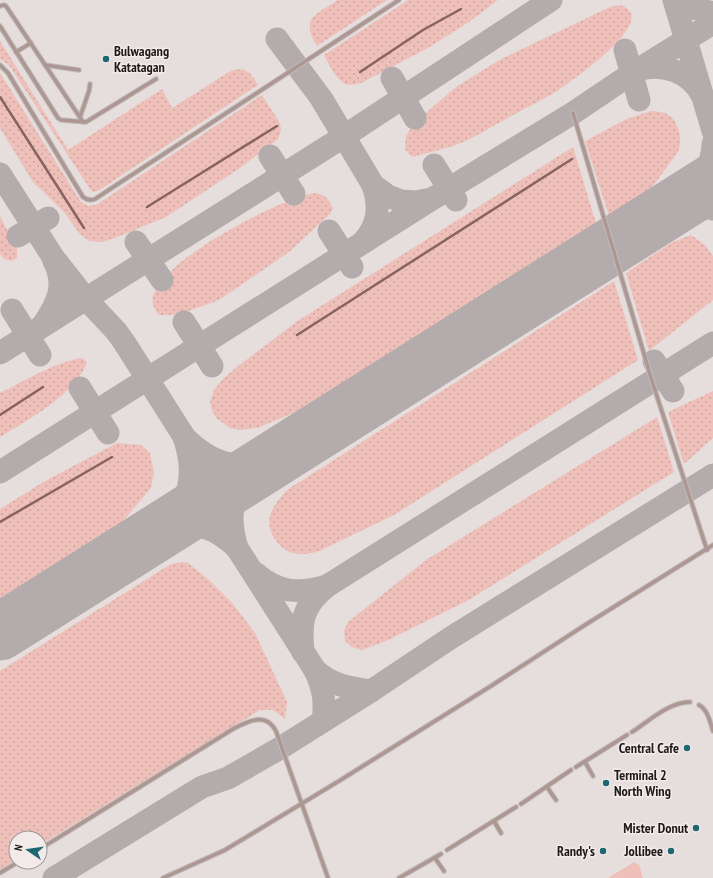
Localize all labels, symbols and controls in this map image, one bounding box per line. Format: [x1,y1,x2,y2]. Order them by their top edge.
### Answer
place label: Bulwagang Katatagan [114,42,169,76]
marker: Bulwagang Katatagan [101,54,111,64]
place label: Central Cafe [619,739,679,757]
marker: Central Cafe [682,743,692,753]
place label: Terminal 2 North Wing [614,766,671,800]
marker: Terminal 2 North Wing [601,778,611,788]
place label: Mister Donut [623,819,688,837]
marker: Mister Donut [691,823,701,833]
north arrow [8,830,48,870]
place label: Randy's [557,842,595,860]
place label: Jollibee [624,842,663,860]
text: N [11,843,26,852]
marker: Randy's [598,846,608,856]
marker: Jollibee [666,846,676,856]

